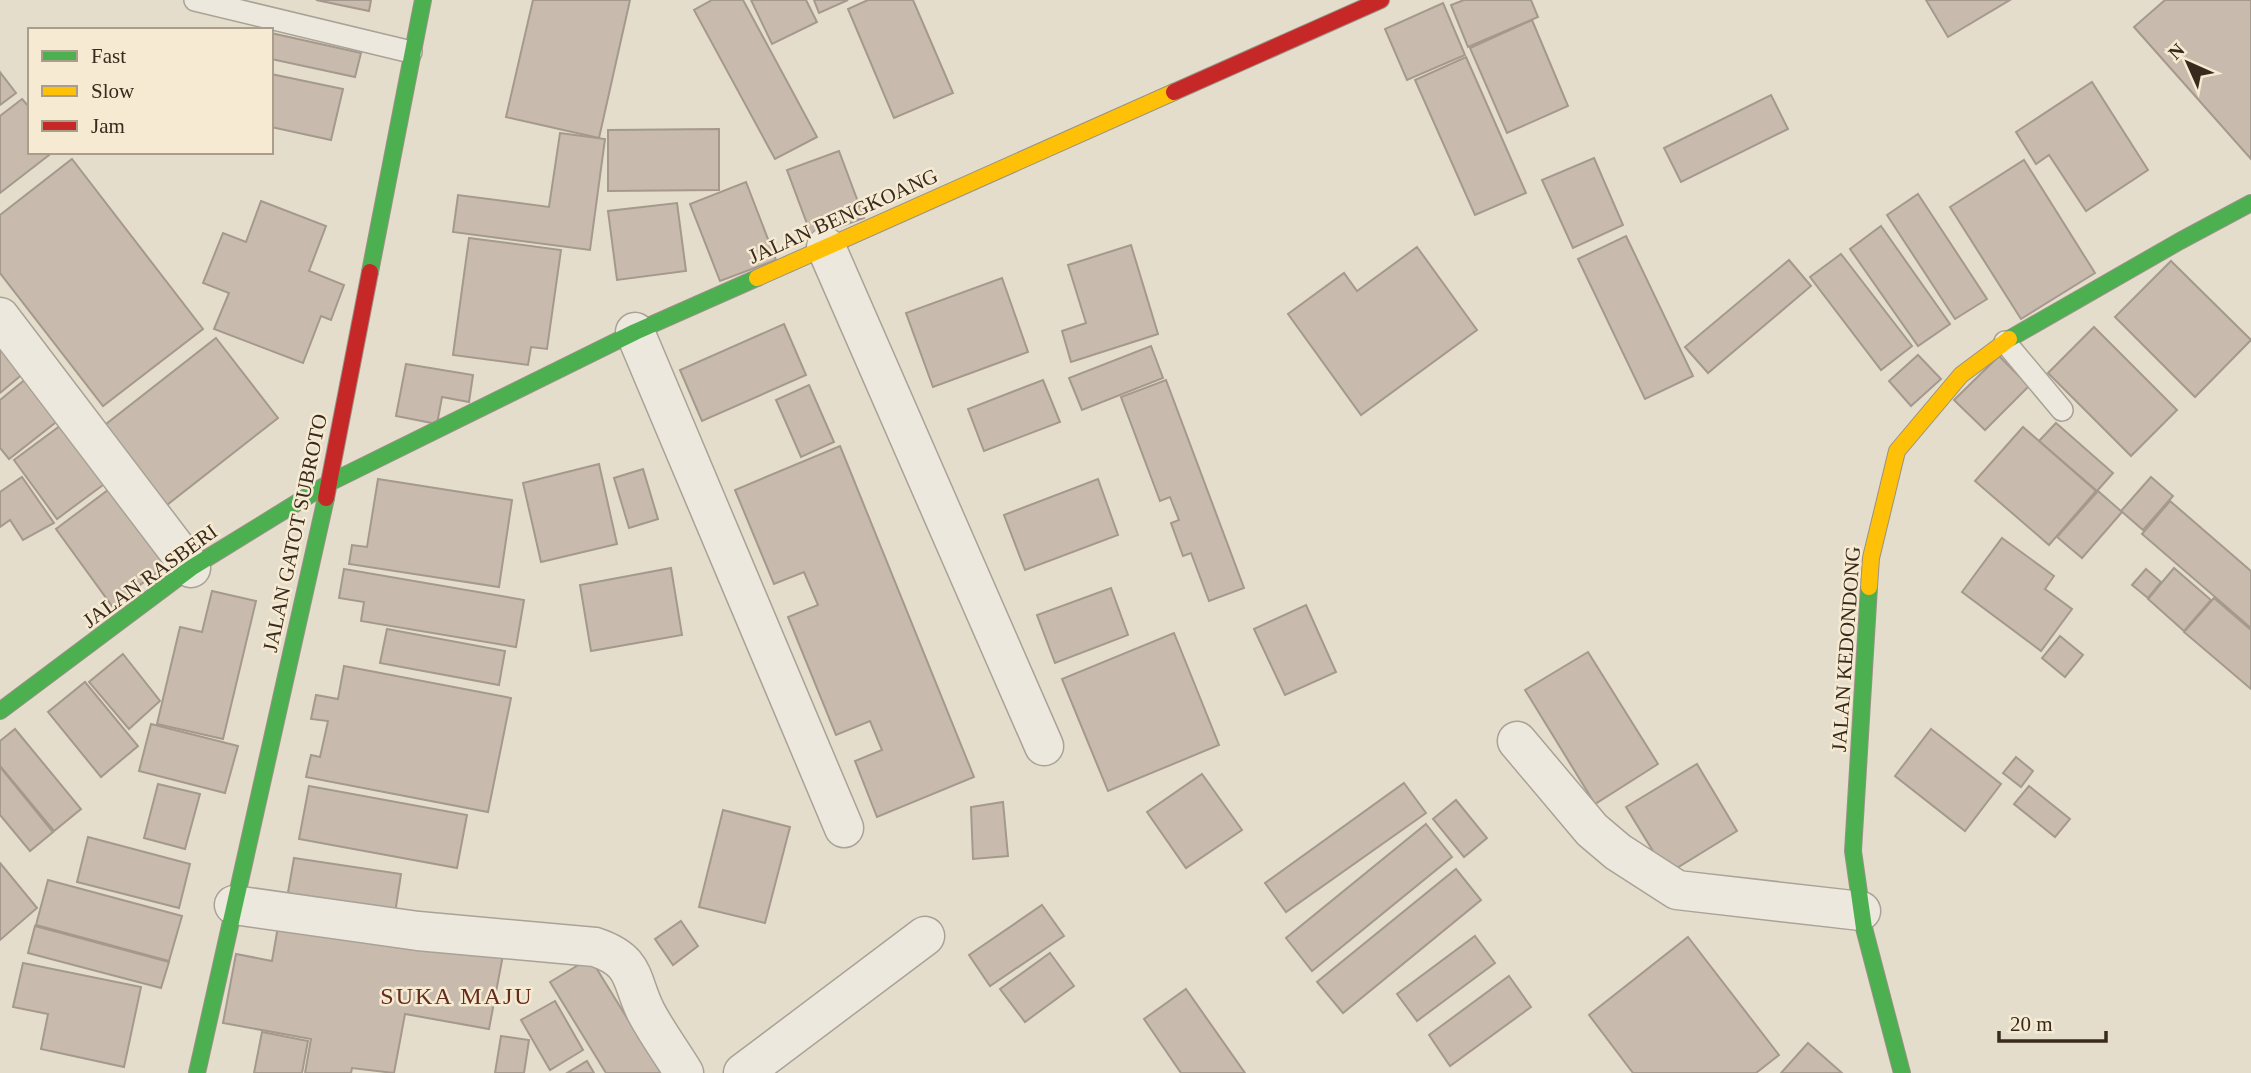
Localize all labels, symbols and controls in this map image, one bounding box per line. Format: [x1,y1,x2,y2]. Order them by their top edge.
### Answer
legend [28,28,273,154]
north arrow [2153,28,2223,98]
text: N [2164,39,2189,64]
text: Fast [91,44,126,68]
text: Slow [91,79,135,103]
text: Jam [91,114,125,138]
street label: JALAN BENGKOANG [745,163,941,269]
street label: JALAN GATOT SUBROTO [258,412,332,654]
street label: JALAN RASBERI [78,519,222,633]
street label: JALAN KEDONDONG [1827,545,1865,753]
district label: SUKA MAJU [380,983,534,1009]
scale bar [1999,1000,2106,1044]
text: 20 m [2010,1012,2053,1036]

